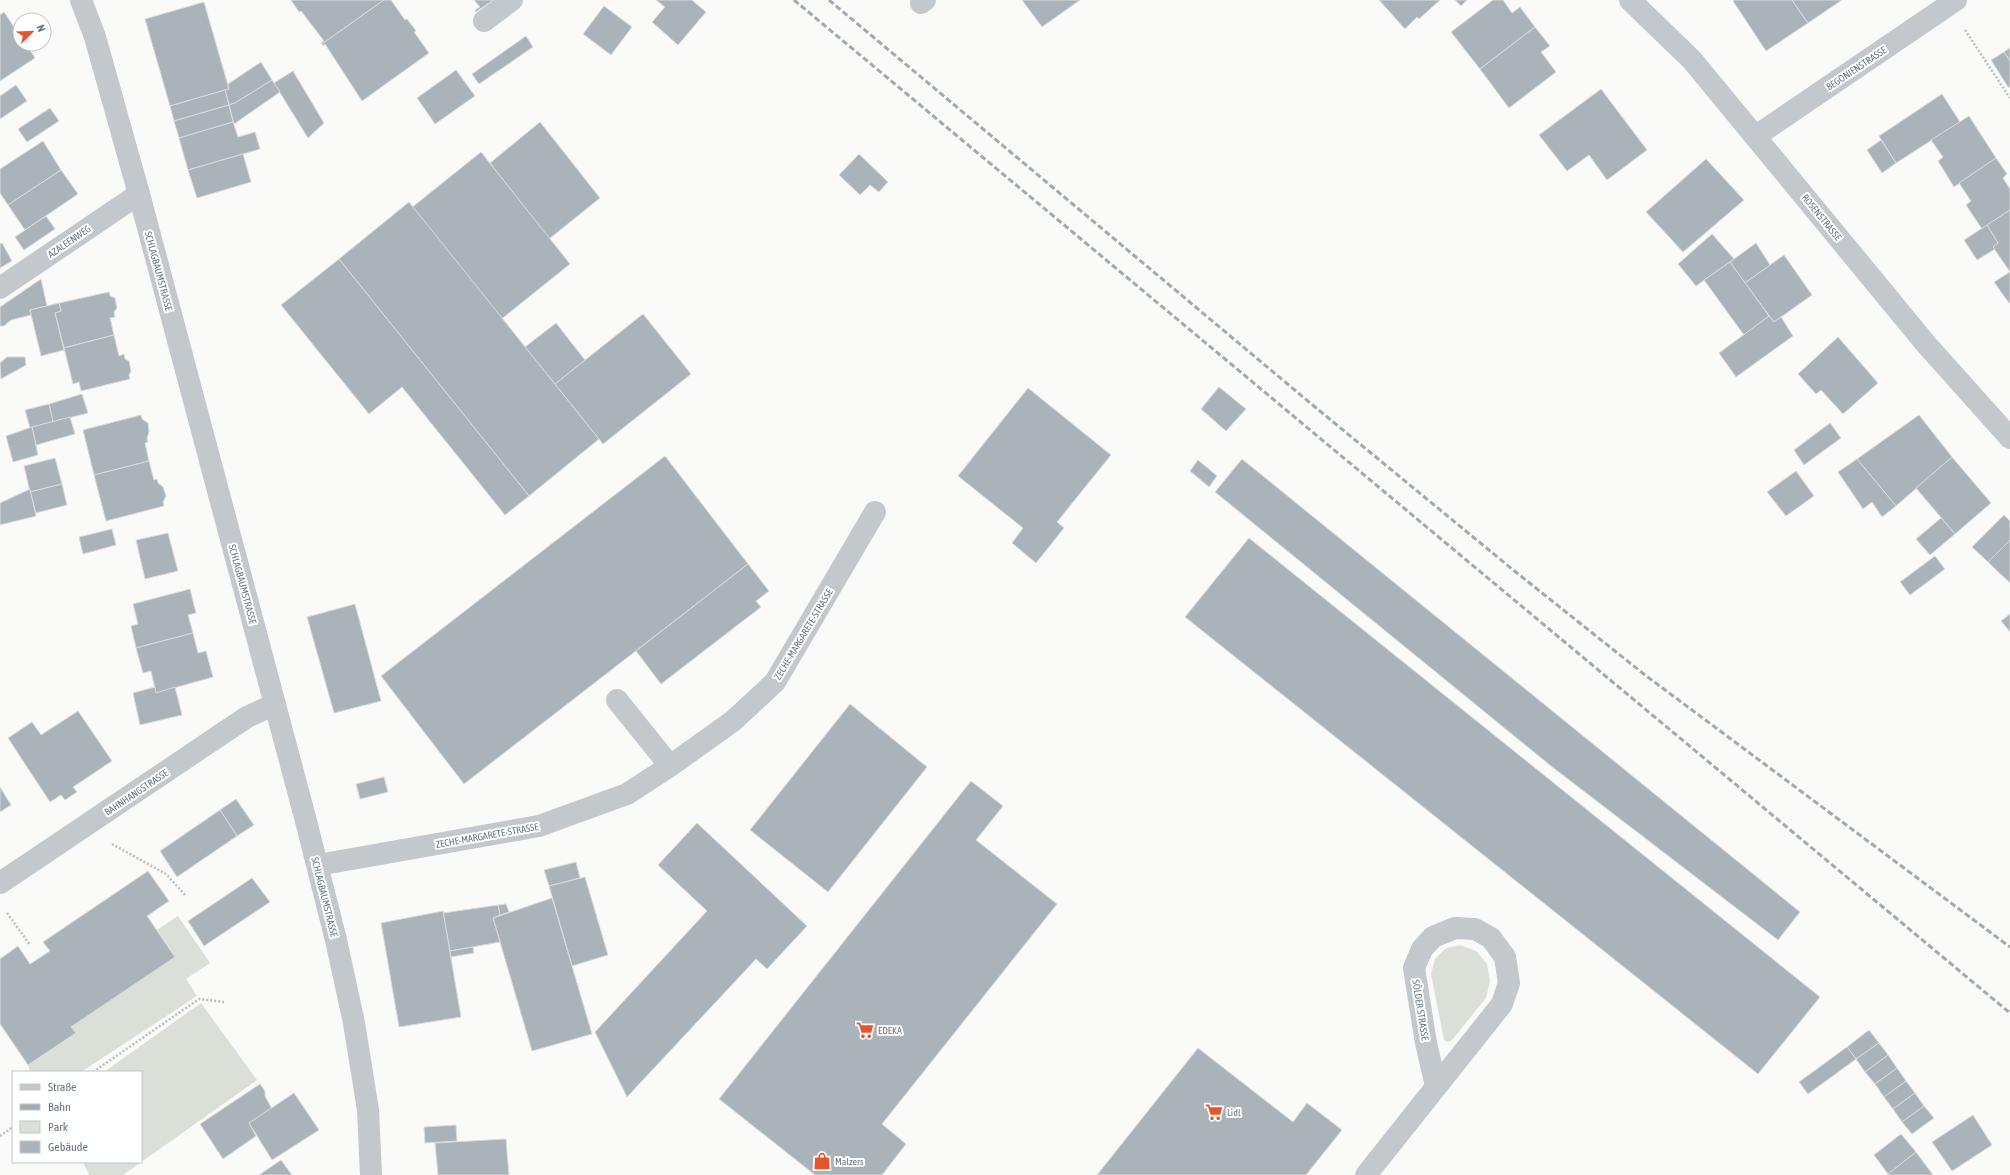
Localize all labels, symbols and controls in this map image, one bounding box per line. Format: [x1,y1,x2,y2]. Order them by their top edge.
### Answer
north arrow [12,12,52,52]
text: N [34,23,48,33]
street label: BEGONIENSTRASSE [1824,44,1889,93]
street label: ROSENSTRASSE [1800,192,1844,243]
street label: AZALEENWEG [46,223,93,260]
street label: SCHLAGBAUMSTRASSE [143,230,175,313]
street label: SCHLAGBAUMSTRASSE [227,543,259,626]
street label: ZECHE-MARGARETE-STRASSE [772,586,835,682]
street label: BAHNHANGSTRASSE [102,767,171,818]
street label: ZECHE-MARGARETE-STRASSE [435,821,540,850]
street label: SCHLAGBAUMSTRASSE [309,856,340,939]
street label: SÖLDER STRASSE [1410,979,1431,1042]
supermarket icon: EDEKA [855,1020,875,1040]
place label: EDEKA [878,1025,902,1036]
legend [12,1071,142,1163]
text: Straße [48,1080,76,1094]
text: Bahn [48,1100,71,1114]
supermarket icon: Lidl [1204,1102,1224,1122]
place label: Lidl [1227,1107,1241,1118]
text: Park [48,1120,69,1134]
text: Gebäude [48,1140,88,1154]
shop icon: Malzers [812,1151,832,1171]
place label: Malzers [835,1156,864,1167]

